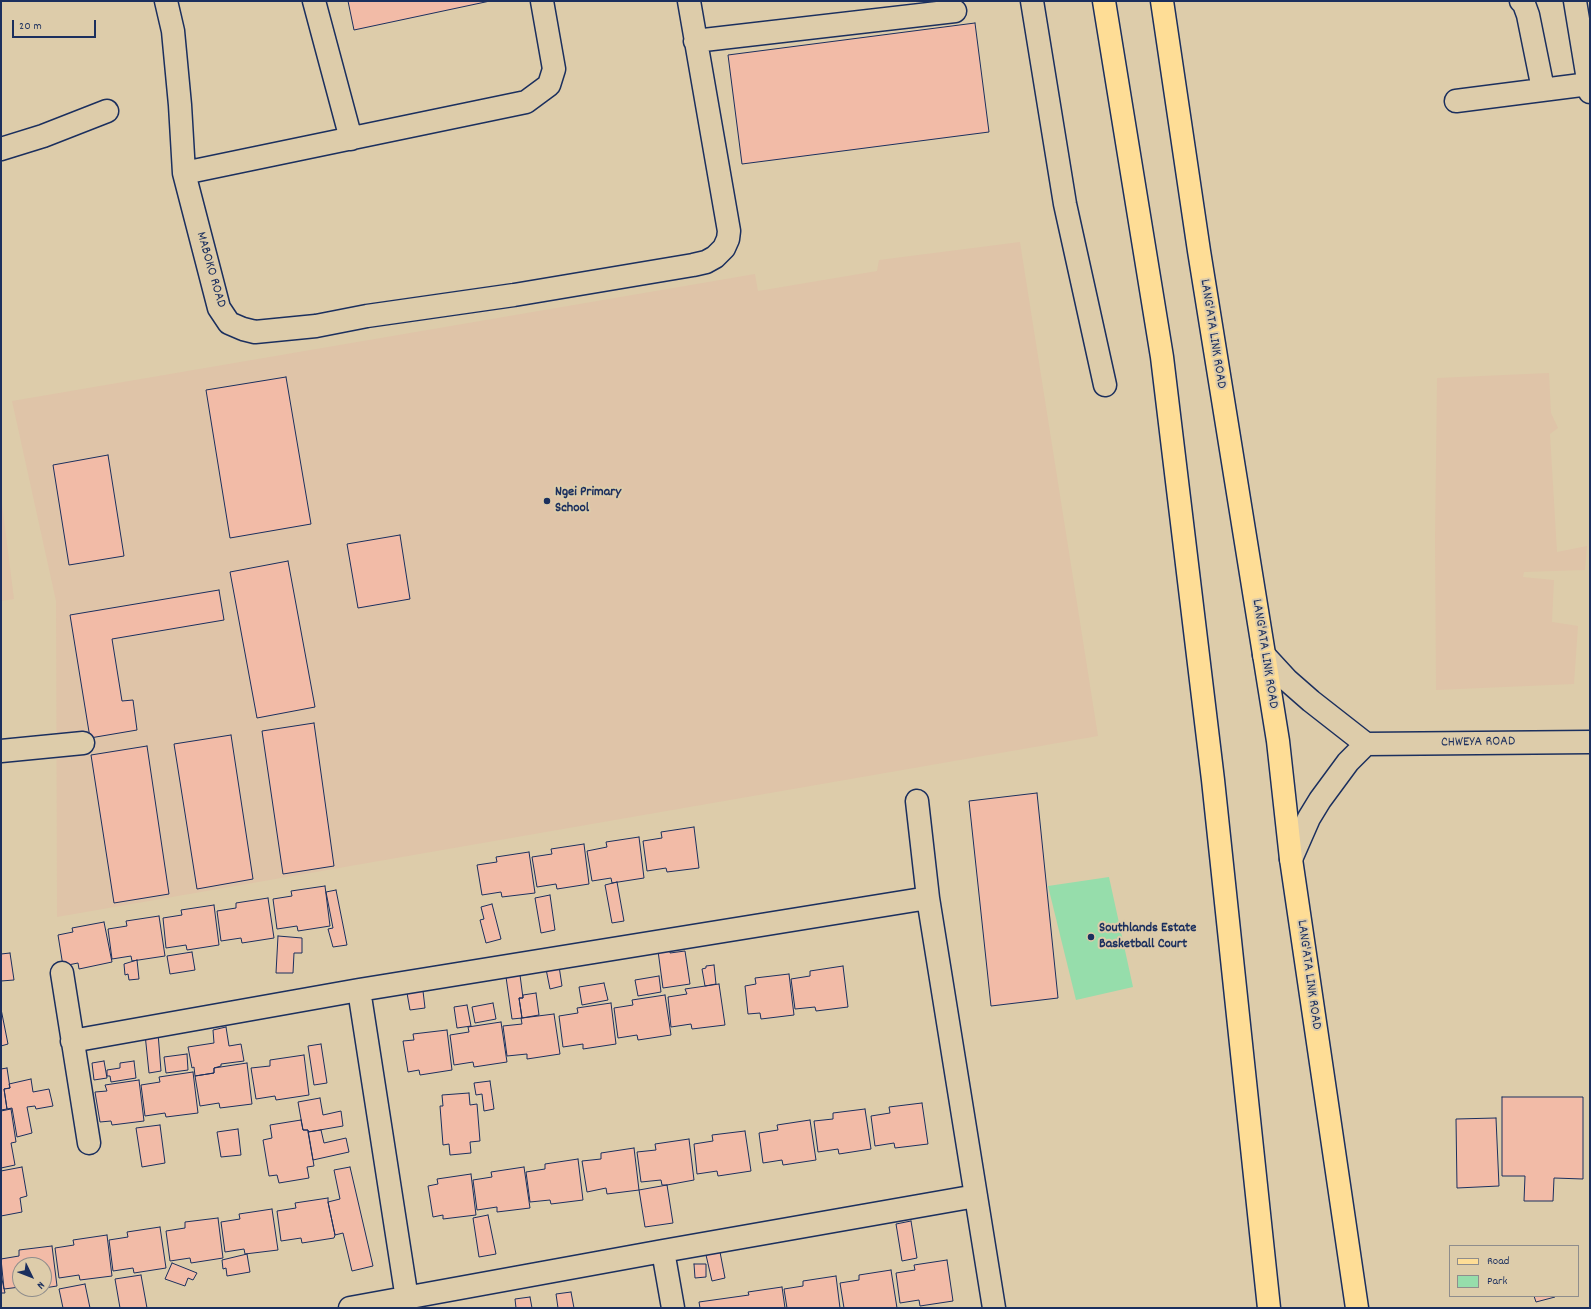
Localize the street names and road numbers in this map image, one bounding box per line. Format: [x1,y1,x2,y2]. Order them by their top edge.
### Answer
street label: MABOKO ROAD [191,230,229,310]
street label: LANG'ATA LINK ROAD [1195,278,1229,390]
street label: LANG'ATA LINK ROAD [1247,598,1281,710]
street label: CHWEYA ROAD [1441,734,1515,752]
street label: LANG'ATA LINK ROAD [1292,919,1324,1031]

